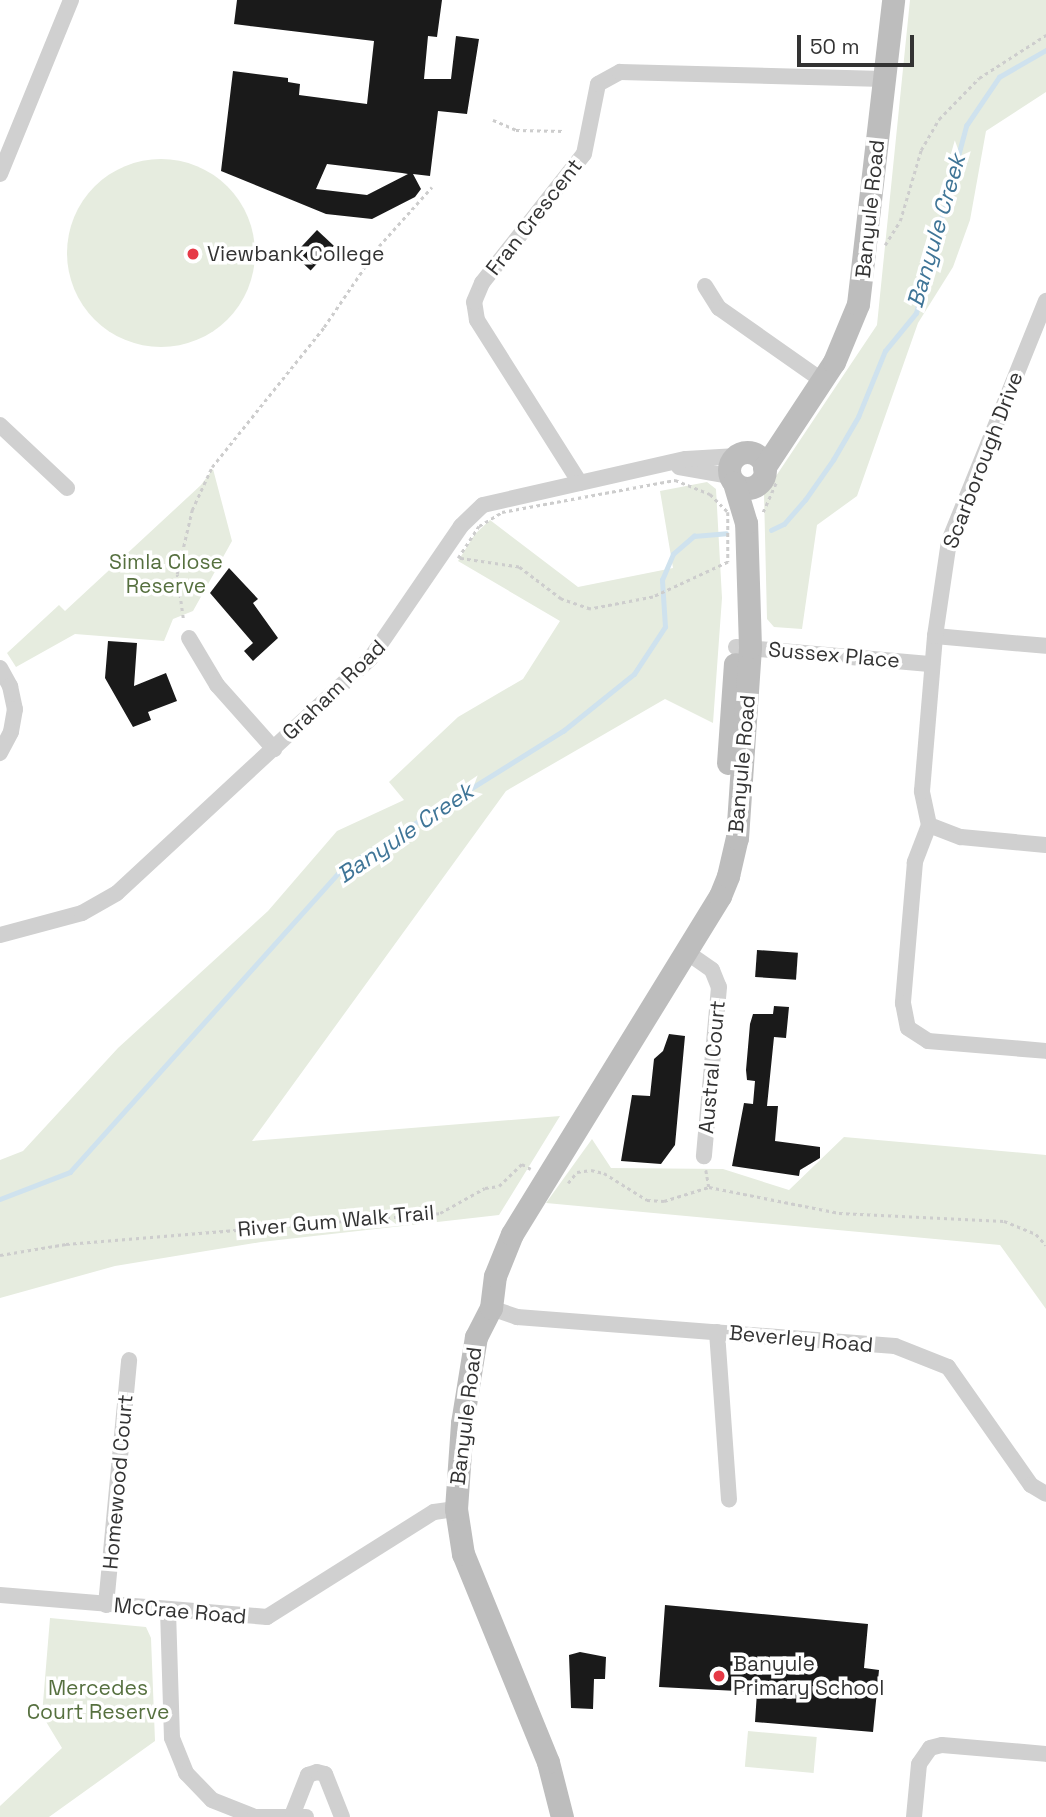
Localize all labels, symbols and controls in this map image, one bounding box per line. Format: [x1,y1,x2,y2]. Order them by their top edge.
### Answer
scale bar [801,21,918,65]
text: 50 m [810,33,860,60]
street label: Banyule Road [850,139,890,279]
water label: Banyule Creek [901,151,971,311]
street label: Fran Crescent [481,154,587,280]
place label: Viewbank College [207,241,384,267]
marker: Viewbank College [185,246,201,262]
street label: Scarborough Drive [938,368,1028,552]
park label: Simla Close Reserve [109,549,223,599]
street label: Graham Road [277,635,391,745]
street label: Sussex Place [767,637,901,673]
street label: Banyule Road [723,694,761,834]
water label: Banyule Creek [332,777,478,889]
street label: Austral Court [694,999,730,1135]
street label: River Gum Walk Trail [236,1200,436,1242]
street label: Beverley Road [728,1320,874,1358]
street label: Banyule Road [445,1346,487,1486]
street label: Homewood Court [98,1394,138,1570]
street label: McCrae Road [113,1593,247,1629]
place label: Banyule Primary School [733,1651,884,1701]
marker: Banyule Primary School [711,1668,727,1684]
park label: Mercedes Court Reserve [27,1675,169,1725]

